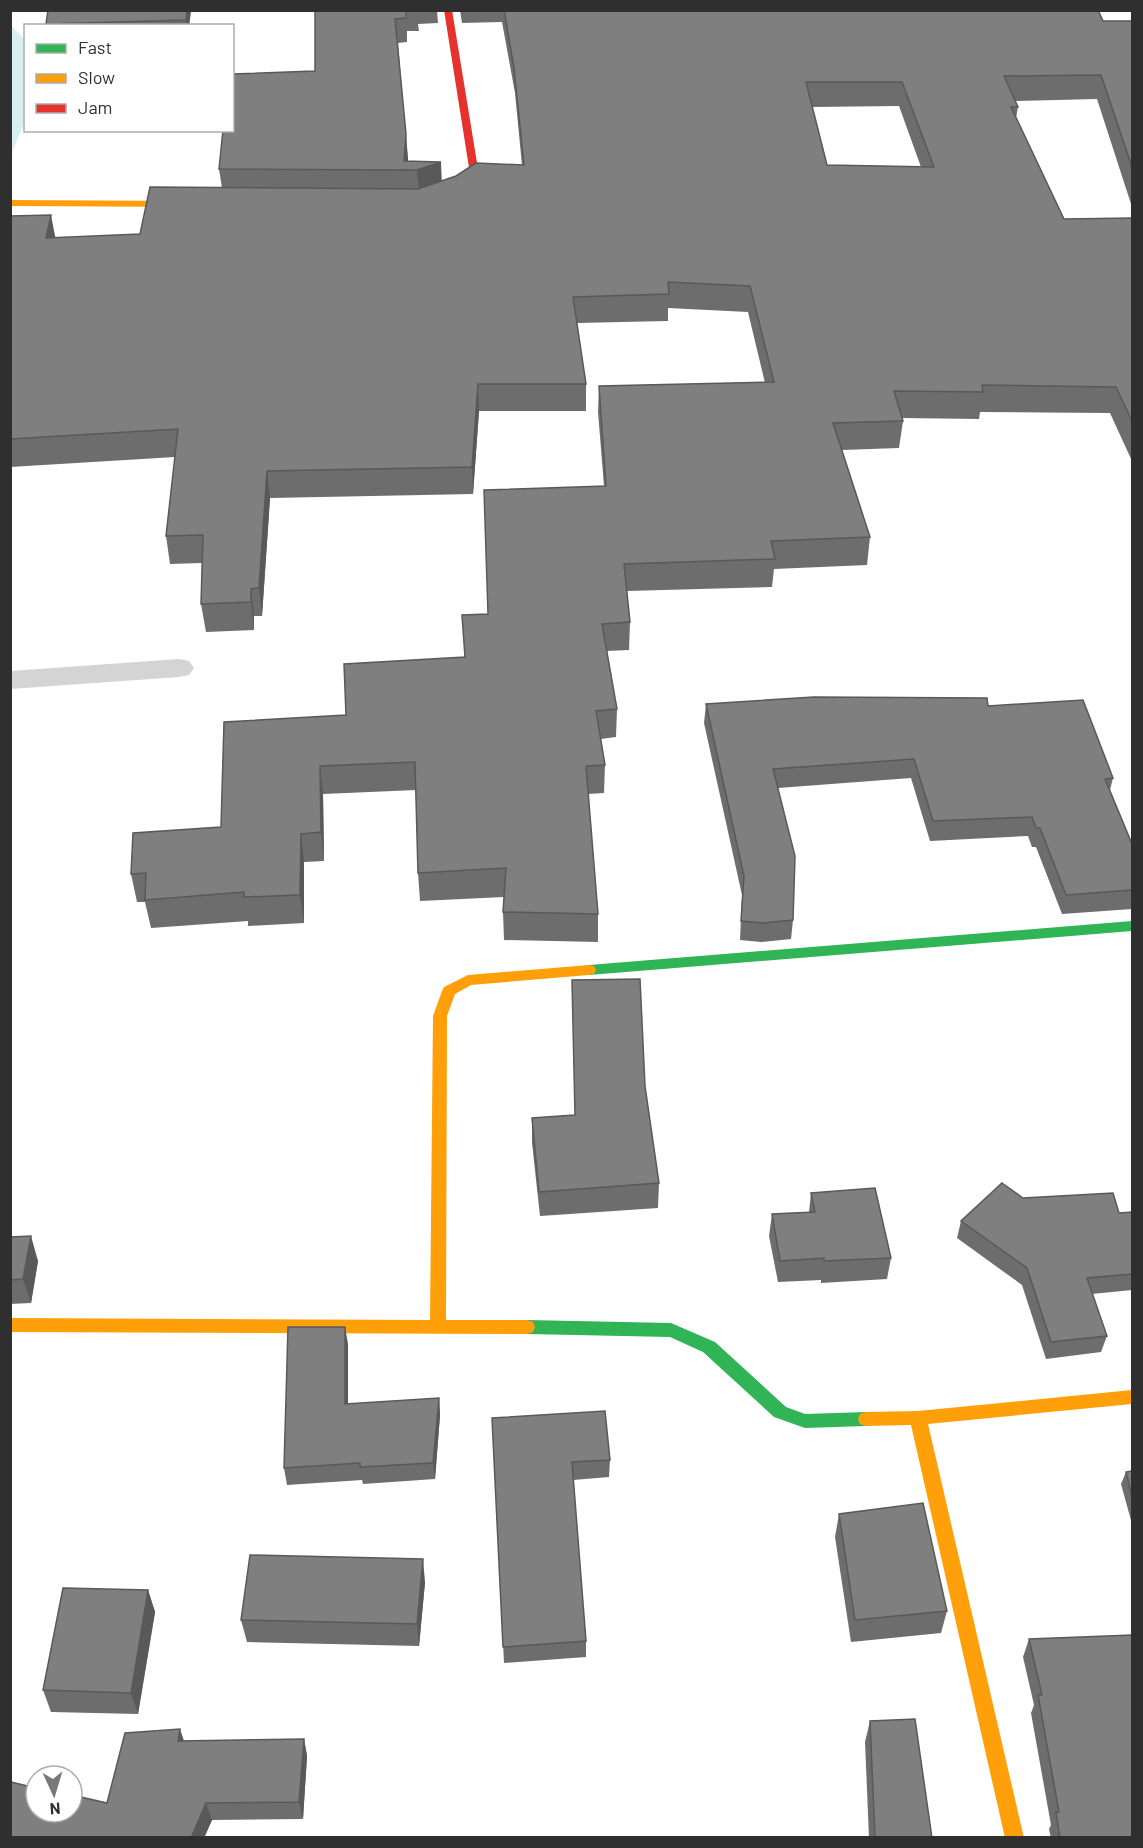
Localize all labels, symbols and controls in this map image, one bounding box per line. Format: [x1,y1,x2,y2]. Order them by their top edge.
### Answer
legend [24,24,234,132]
text: Fast [78,36,112,58]
text: Slow [78,66,115,88]
text: Jam [78,96,112,118]
north arrow [24,1764,84,1824]
text: N [49,1800,61,1819]

